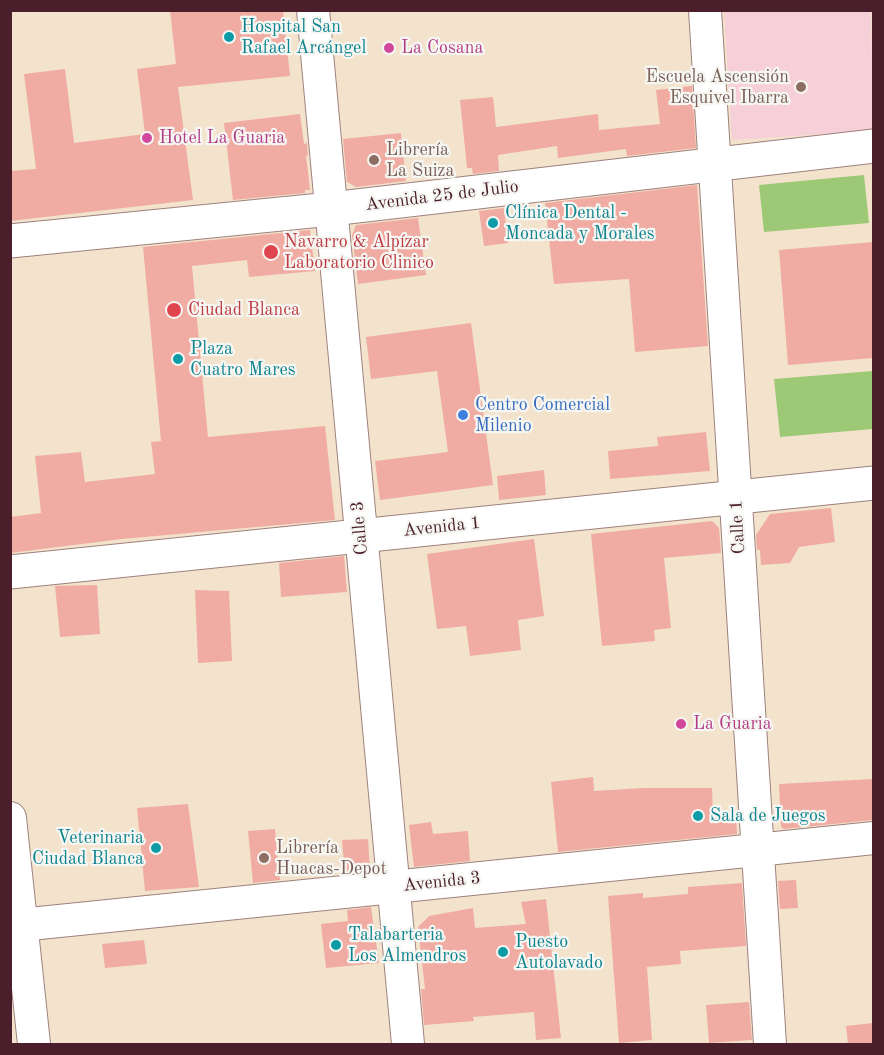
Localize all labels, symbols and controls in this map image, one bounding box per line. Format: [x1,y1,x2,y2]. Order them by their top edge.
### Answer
place label: Hospital San Rafael Arcángel [241,16,366,58]
marker: Hospital San Rafael Arcángel [222,30,236,44]
place label: La Cosana [401,37,483,59]
marker: La Cosana [382,41,396,55]
place label: Escuela Ascensión Esquivel Ibarra [646,66,789,109]
marker: Escuela Ascensión Esquivel Ibarra [794,80,808,94]
place label: Hotel La Guaria [159,127,285,149]
marker: Hotel La Guaria [140,131,154,145]
place label: Librería La Suiza [386,139,454,182]
marker: Librería La Suiza [367,153,381,167]
street label: Avenida 25 de Julio [364,176,520,216]
place label: Clínica Dental - Moncada y Morales [505,202,655,244]
marker: Clínica Dental - Moncada y Morales [486,216,500,230]
place label: Navarro & Alpízar Laboratorio Clinico [284,231,434,274]
marker: Navarro & Alpízar Laboratorio Clinico [262,243,280,261]
place label: Ciudad Blanca [188,299,300,321]
marker: Ciudad Blanca [165,301,183,319]
place label: Plaza Cuatro Mares [190,338,296,380]
marker: Plaza Cuatro Mares [171,352,185,366]
place label: Centro Comercial Milenio [475,394,610,436]
marker: Centro Comercial Milenio [456,408,470,422]
street label: Calle 1 [726,499,750,555]
street label: Calle 3 [347,500,373,556]
street label: Avenida 1 [402,512,482,542]
place label: La Guaria [693,713,772,735]
marker: La Guaria [674,717,688,731]
place label: Sala de Juegos [710,805,826,827]
marker: Sala de Juegos [691,809,705,823]
place label: Veterinaria Ciudad Blanca [32,827,144,870]
place label: Librería Huacas-Depot [276,837,387,880]
marker: Veterinaria Ciudad Blanca [149,841,163,855]
marker: Librería Huacas-Depot [257,851,271,865]
street label: Avenida 3 [402,867,482,897]
place label: Talabarteria Los Almendros [348,924,466,966]
place label: Puesto Autolavado [515,931,603,974]
marker: Talabarteria Los Almendros [329,938,343,952]
marker: Puesto Autolavado [496,945,510,959]

